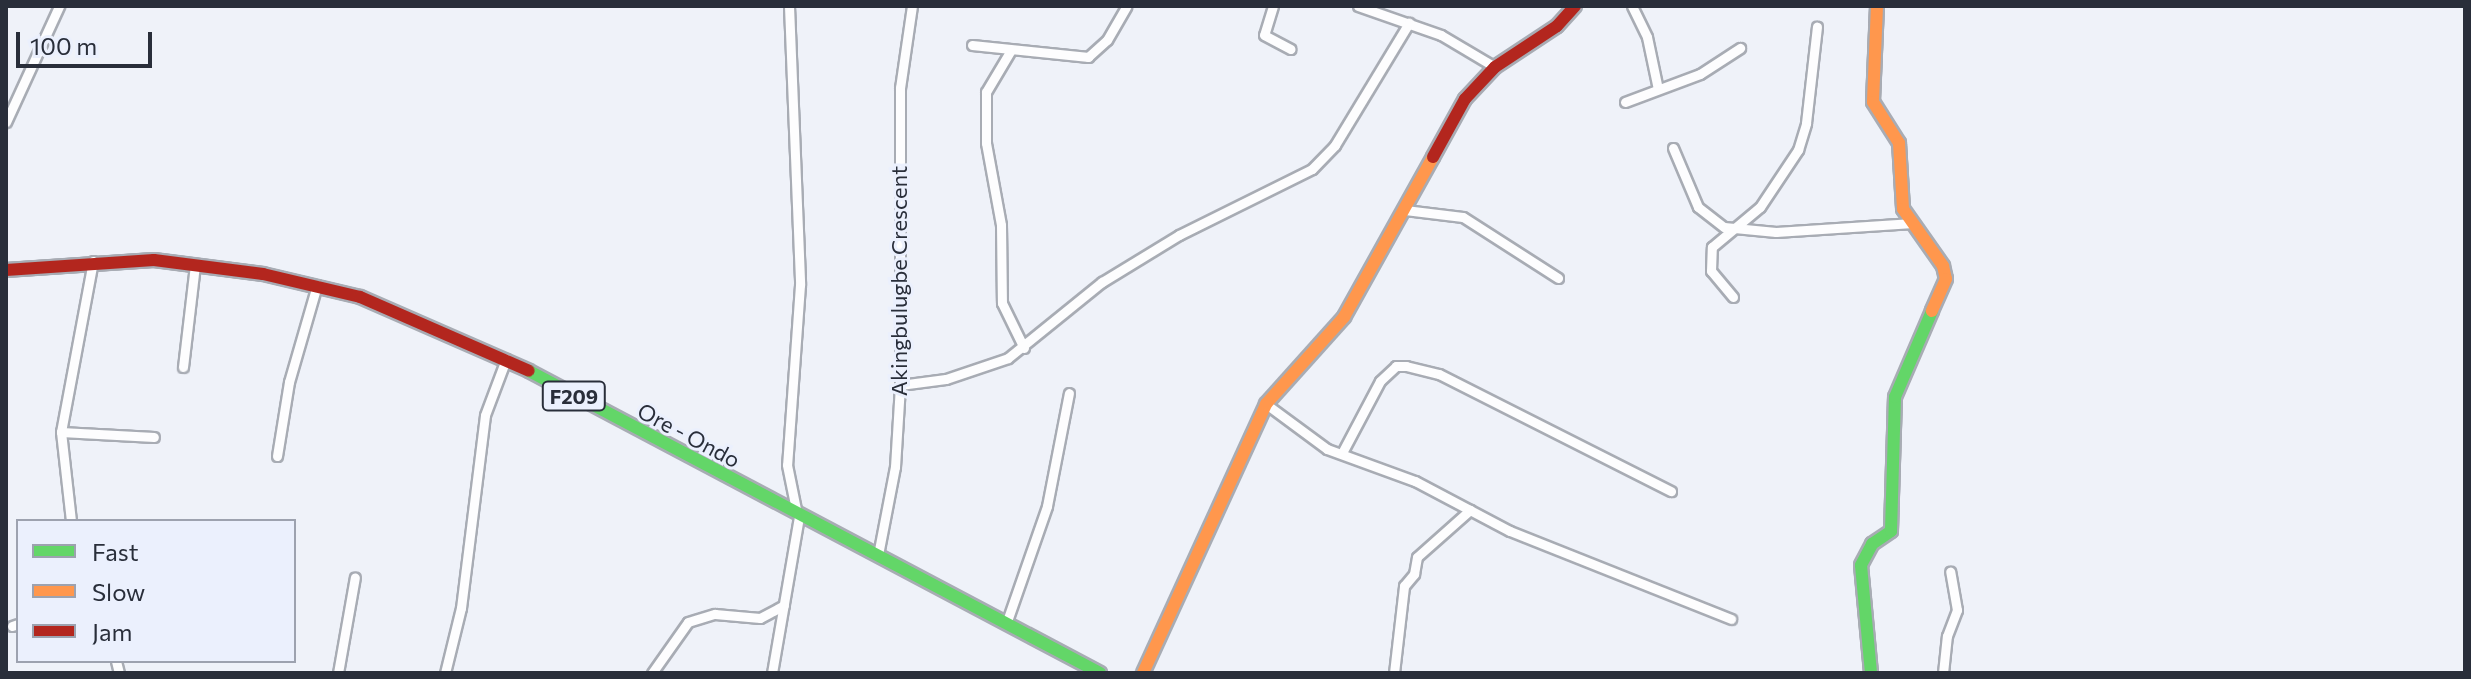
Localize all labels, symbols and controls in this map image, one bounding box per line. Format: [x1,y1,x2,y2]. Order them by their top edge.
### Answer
scale bar [20,16,156,66]
text: 100 m [30,31,97,60]
street label: Akingbulugbe Crescent [886,166,912,396]
road number: F209 [540,380,608,412]
street label: Ore - Ondo [633,397,745,473]
legend [16,519,296,663]
text: Fast [92,537,139,566]
text: Slow [92,577,145,606]
text: Jam [92,617,132,646]

